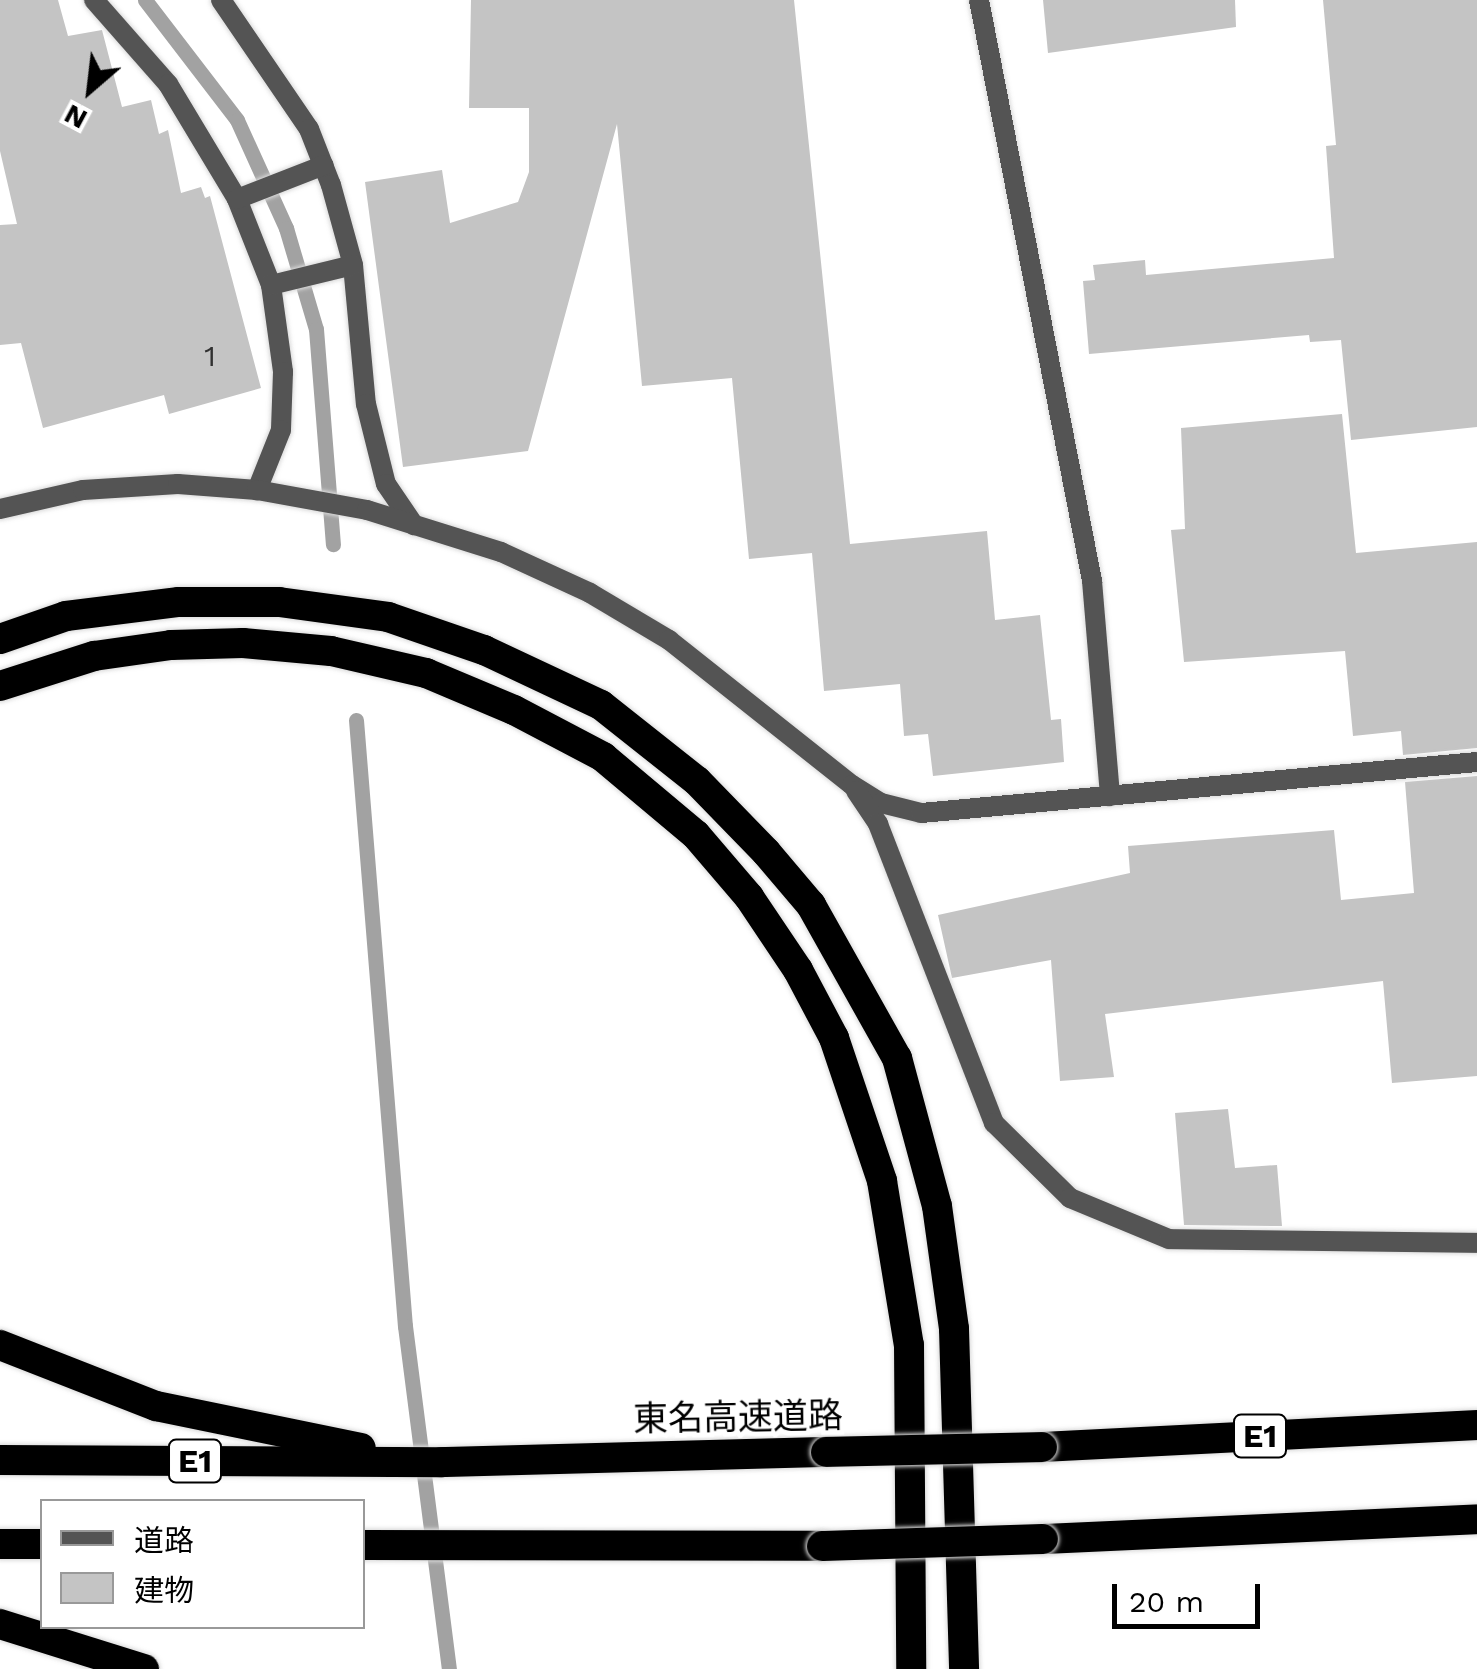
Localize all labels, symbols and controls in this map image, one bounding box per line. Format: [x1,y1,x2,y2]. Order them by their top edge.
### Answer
north arrow [40,40,140,140]
text: N [59,97,93,136]
house number: 1 [204,338,216,374]
street label: 東名高速道路 [633,1394,843,1440]
road number: E1 [1232,1409,1288,1463]
road number: E1 [168,1434,222,1488]
legend [40,1499,365,1629]
text: 道路 [134,1523,194,1558]
scale bar [1117,1564,1264,1626]
text: 建物 [134,1573,194,1608]
text: 20 m [1129,1584,1204,1619]

